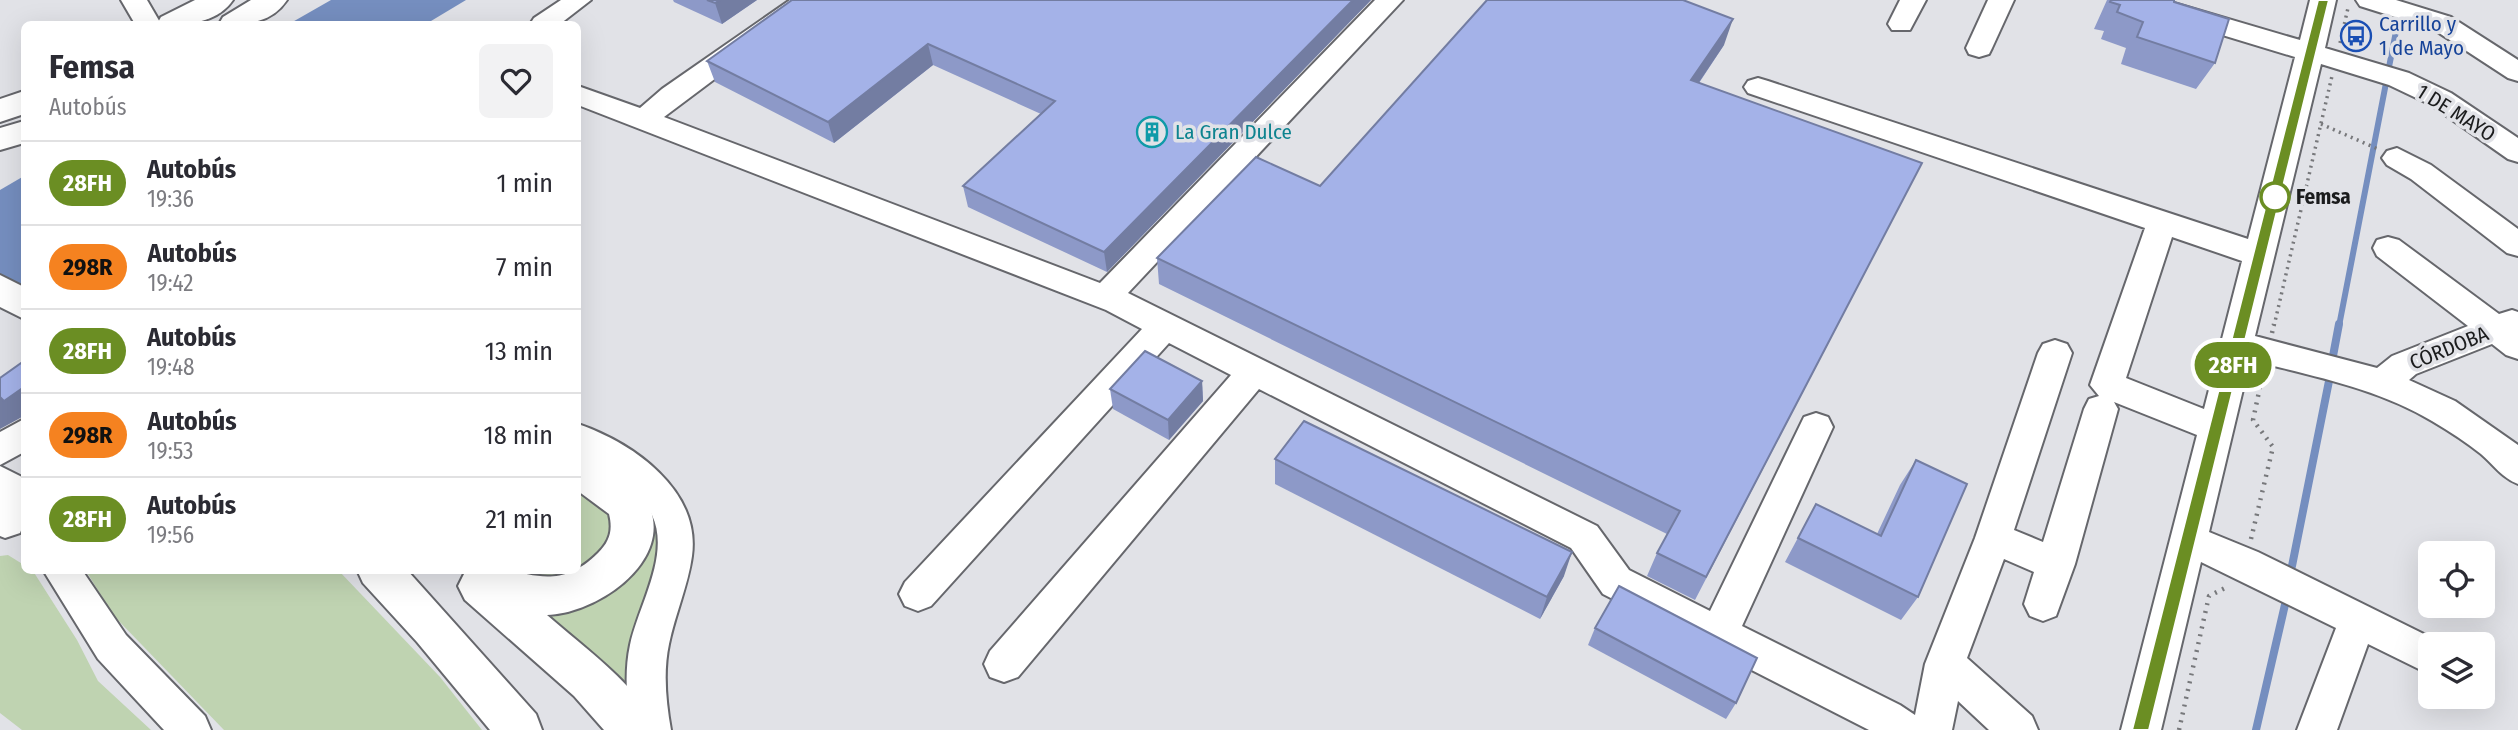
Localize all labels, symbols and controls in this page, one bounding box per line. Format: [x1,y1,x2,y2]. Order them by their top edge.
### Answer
place label: Carrillo y 1 de Mayo [2379,11,2464,61]
bus stop icon: Carrillo y 1 de Mayo [2339,19,2373,53]
button: heart [479,44,553,118]
text: Femsa [49,47,135,87]
street label: 1 DE MAYO [2412,79,2500,147]
text: Autobús [49,93,127,121]
building icon: La Gran Dulce [1135,115,1169,149]
place label: La Gran Dulce [1175,119,1292,145]
text: Autobús [147,154,236,185]
text: 1 min [497,168,553,199]
text: 28FH [63,169,112,197]
marker: Femsa [2260,182,2290,212]
place label: Femsa [2296,184,2351,210]
text: 19:36 [147,185,194,213]
text: Autobús [148,238,237,269]
text: 7 min [496,252,553,283]
text: 298R [63,253,113,281]
text: 19:42 [148,269,193,297]
street label: CÓRDOBA [2406,320,2492,376]
text: Autobús [147,322,236,353]
text: 13 min [485,336,553,367]
text: 28FH [63,337,112,365]
line badge: 28FH [2184,342,2282,388]
text: 28FH [2209,351,2257,379]
text: 19:48 [147,353,195,381]
text: Autobús [148,406,237,437]
text: 18 min [484,420,553,451]
text: 298R [63,421,113,449]
text: 19:53 [148,437,193,465]
text: Autobús [147,490,236,521]
text: 21 min [486,504,553,535]
text: 28FH [63,505,112,533]
text: 19:56 [147,521,194,549]
map controls [2418,541,2495,709]
button: locate [2418,541,2495,618]
button: layers [2418,632,2495,709]

